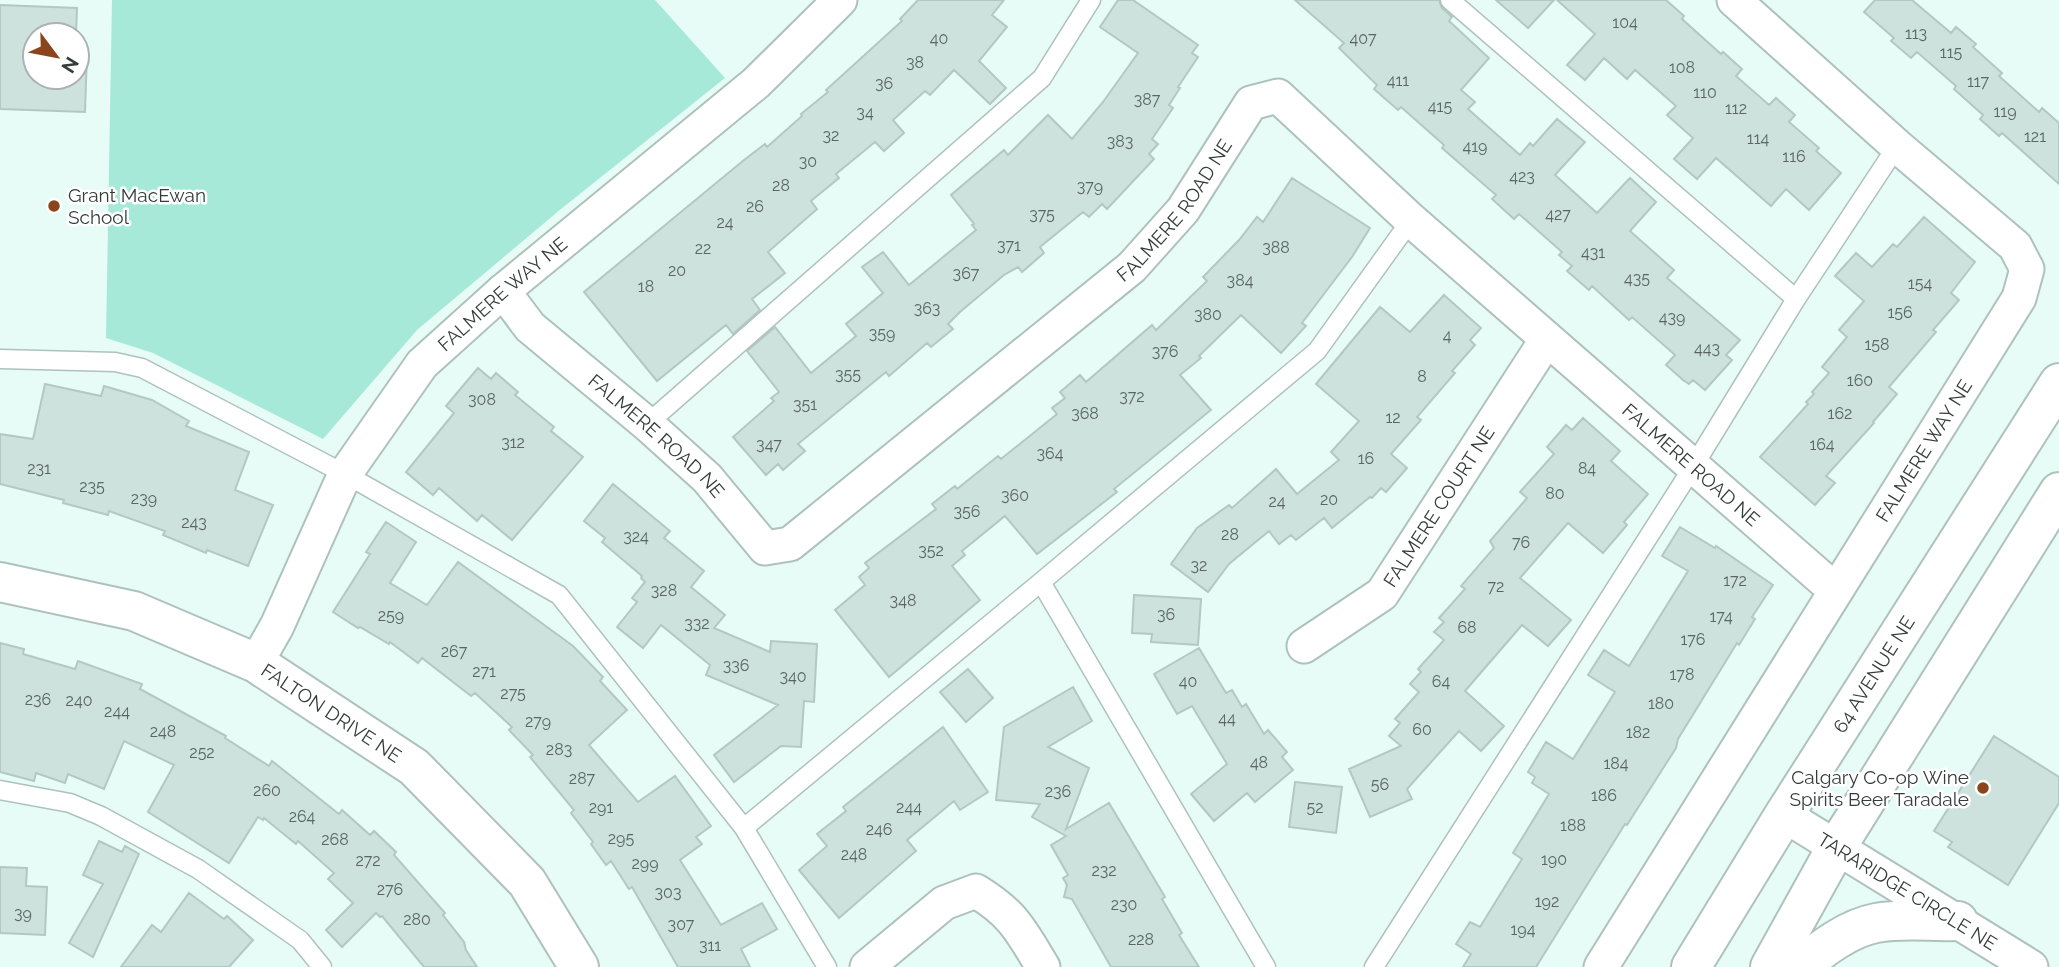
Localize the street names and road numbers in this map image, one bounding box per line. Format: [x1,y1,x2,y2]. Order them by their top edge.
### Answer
street label: FALMERE ROAD NE [1112,135,1236,286]
street label: FALMERE WAY NE [433,232,571,355]
street label: FALMERE ROAD NE [584,369,729,502]
street label: FALMERE WAY NE [1871,375,1976,526]
street label: FALMERE ROAD NE [1618,399,1764,530]
street label: FALMERE COURT NE [1379,422,1499,591]
street label: 64 AVENUE NE [1828,612,1919,737]
street label: FALTON DRIVE NE [257,659,406,767]
street label: TARARIDGE CIRCLE NE [1814,828,2001,954]

